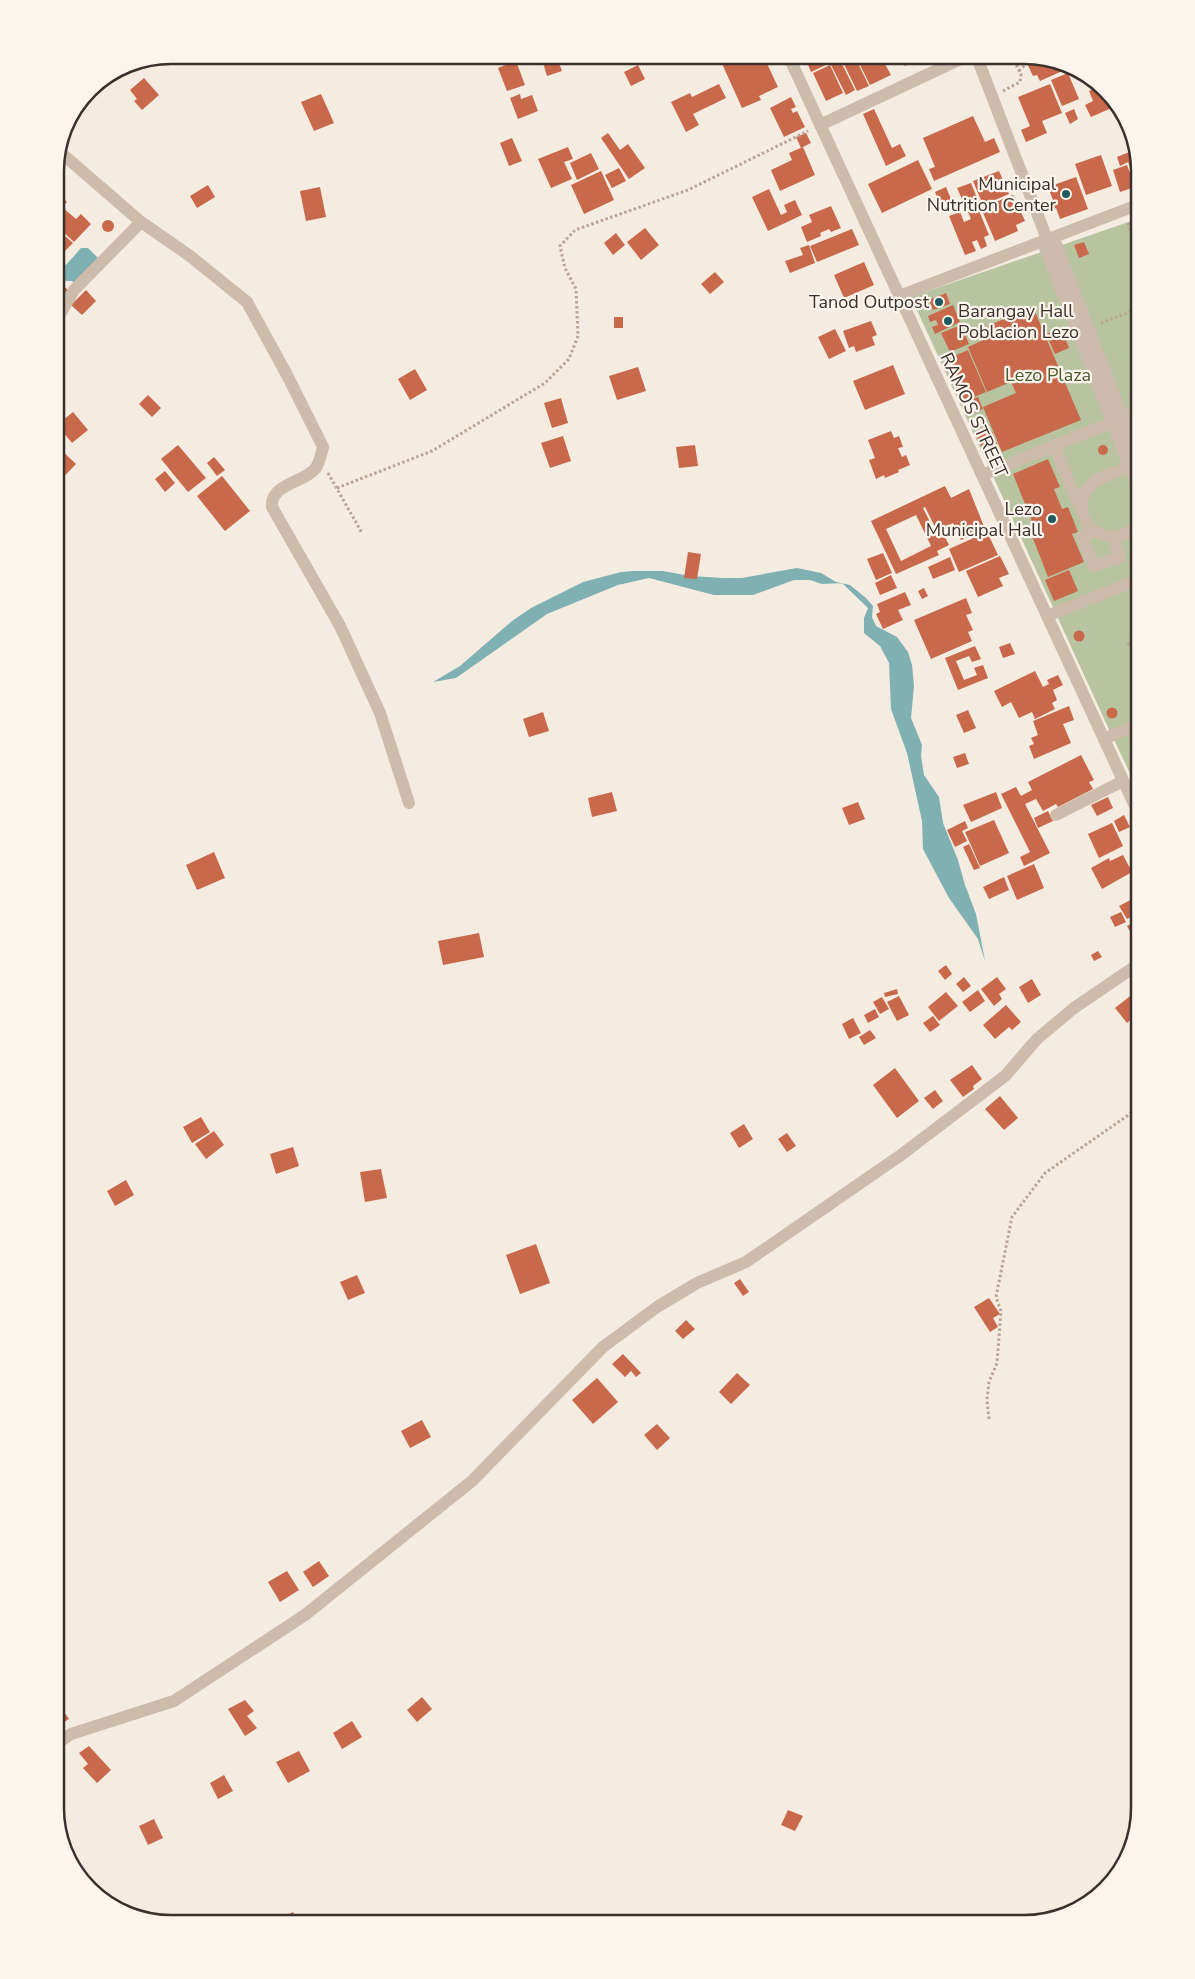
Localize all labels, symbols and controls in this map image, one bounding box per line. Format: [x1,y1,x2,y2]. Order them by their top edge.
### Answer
place label: Municipal Nutrition Center [927,172,1057,217]
marker: Municipal Nutrition Center [1060,188,1072,200]
place label: Tanod Outpost [809,290,930,314]
marker: Tanod Outpost [933,296,945,308]
place label: Barangay Hall Poblacion Lezo [958,299,1079,344]
marker: Barangay Hall Poblacion Lezo [942,315,954,327]
street label: RAMOS STREET [935,349,1013,481]
park label: Lezo Plaza [1005,363,1091,387]
place label: Lezo Municipal Hall [926,497,1043,542]
marker: Lezo Municipal Hall [1046,513,1058,525]

